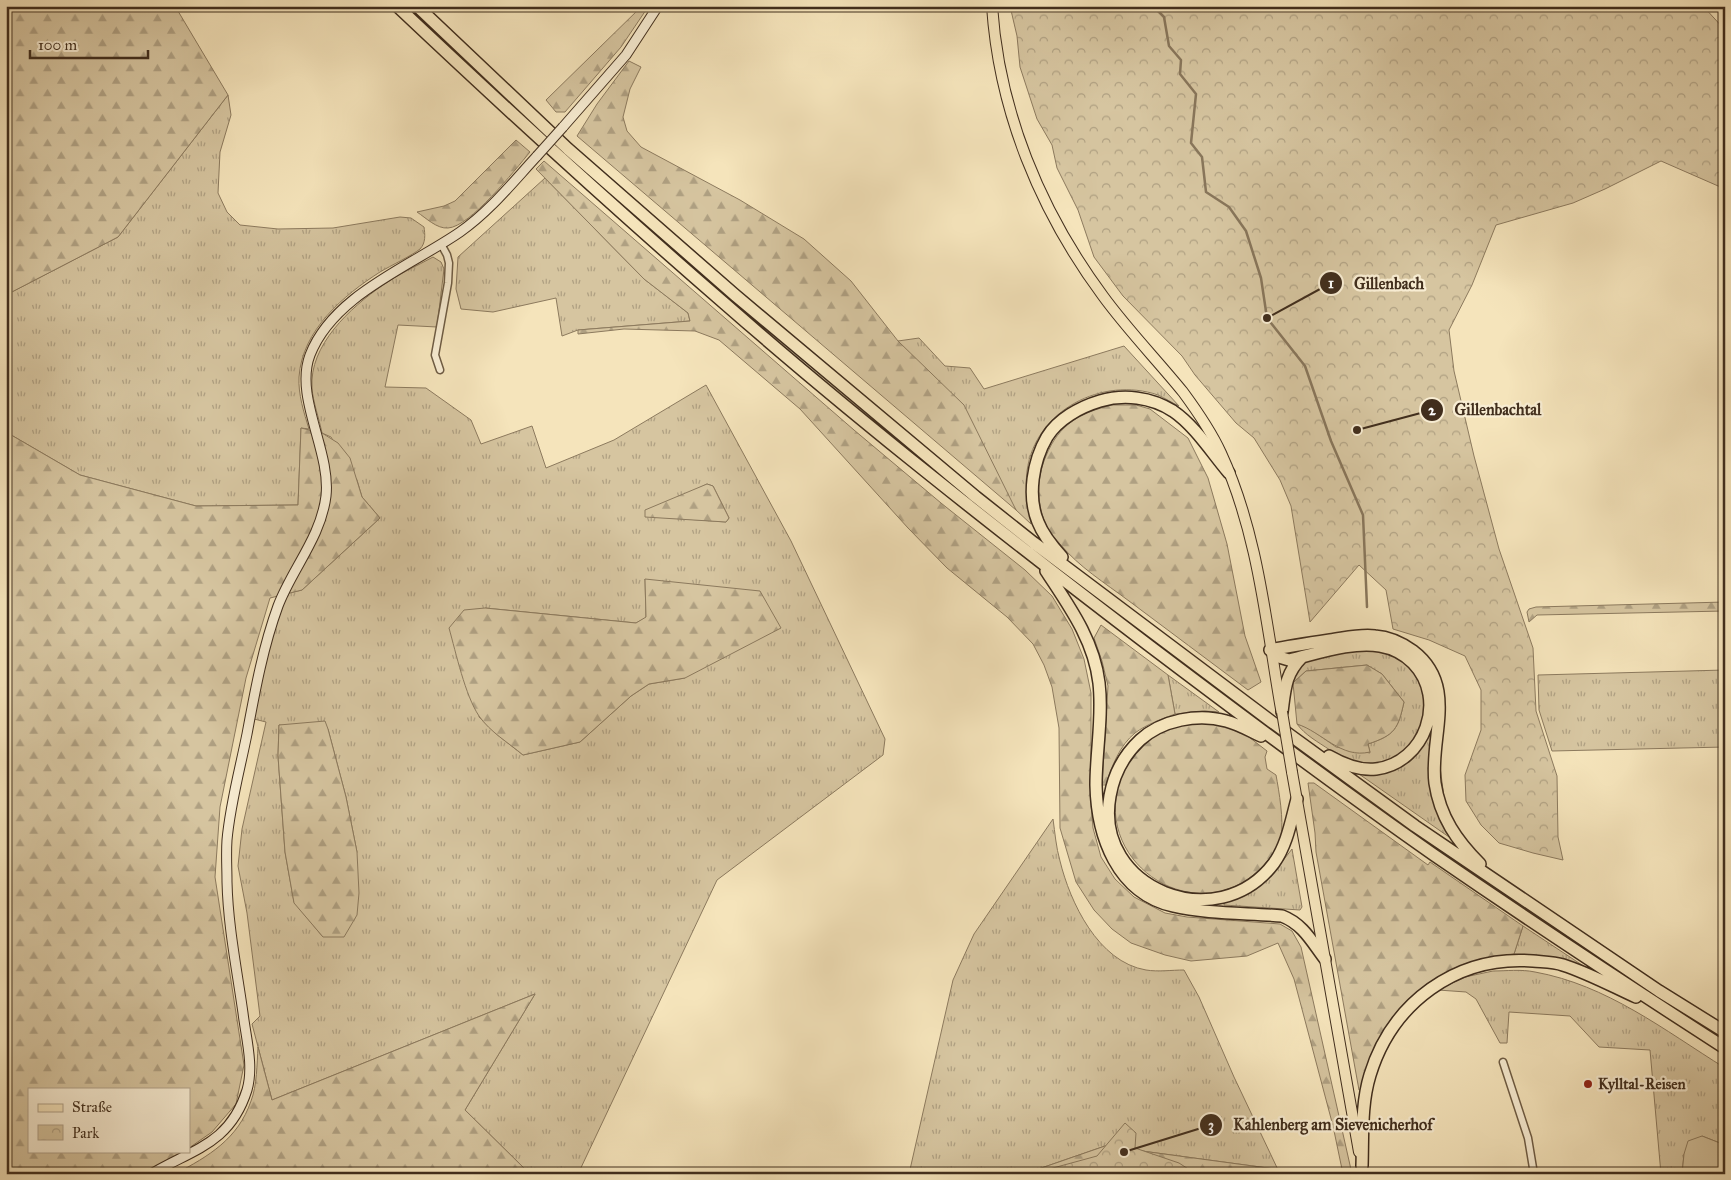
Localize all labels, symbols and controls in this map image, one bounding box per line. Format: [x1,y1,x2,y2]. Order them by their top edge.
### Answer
scale bar [30,28,148,60]
text: 100 m [38,36,78,54]
callout: Gillenbach [1318,268,1434,299]
text: 1 [1328,274,1334,292]
text: Gillenbach [1354,274,1424,293]
callout: Gillenbachtal [1419,394,1551,425]
text: Gillenbachtal [1455,400,1542,419]
text: 2 [1428,401,1436,419]
place label: Kylltal-Reisen [1598,1075,1687,1094]
marker: Kylltal-Reisen [1582,1078,1594,1090]
legend [28,1088,190,1152]
text: Straße [72,1098,112,1116]
callout: Kahlenberg am Sievenicherhof [1198,1109,1443,1140]
text: Kahlenberg am Sievenicherhof [1233,1115,1435,1135]
text: 3 [1208,1116,1214,1135]
text: Park [72,1124,99,1142]

